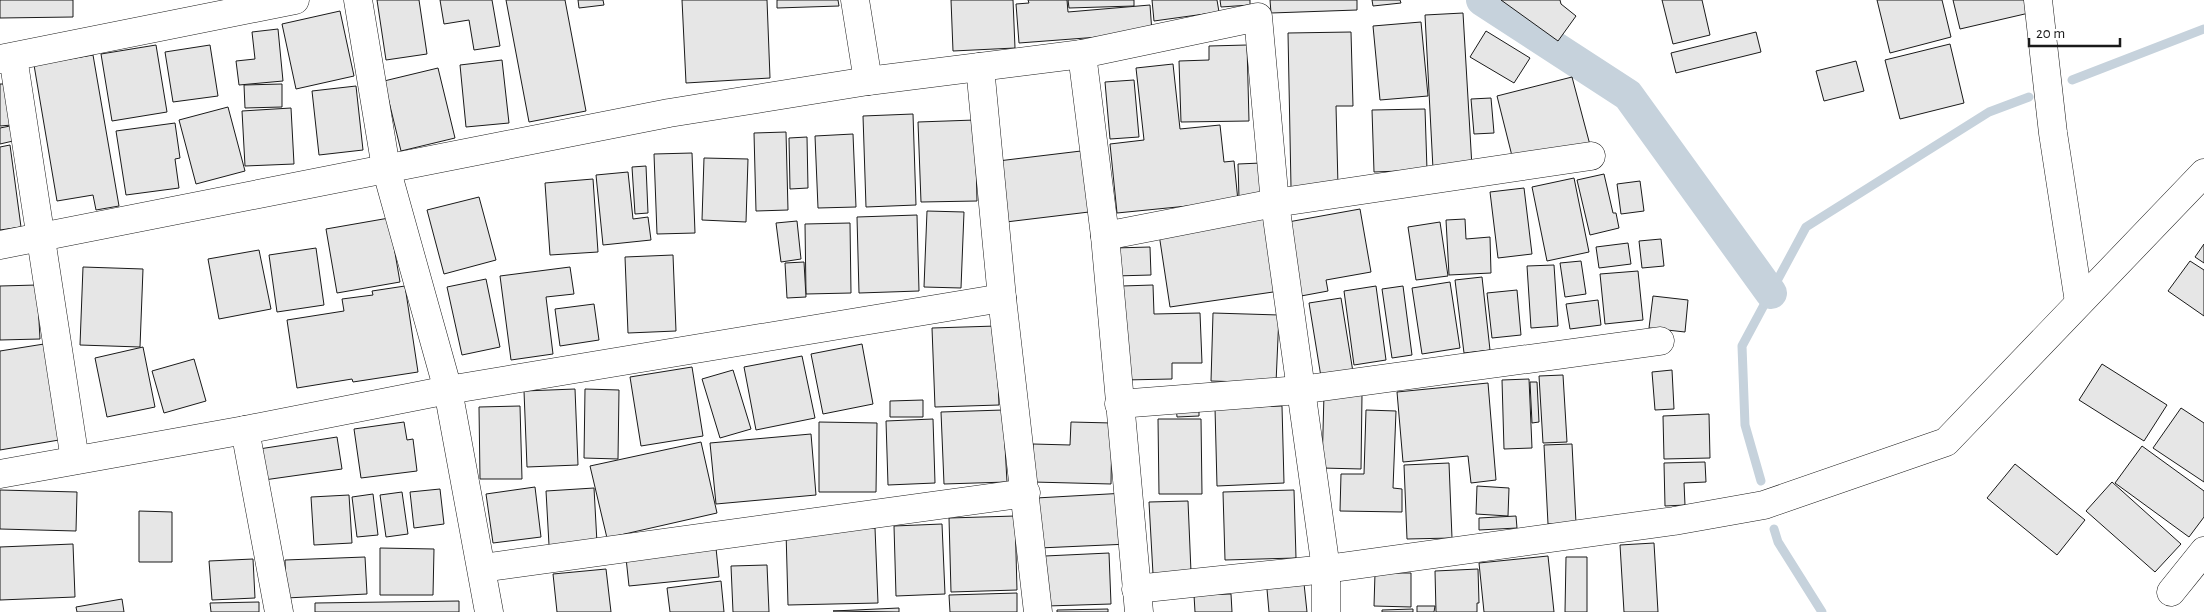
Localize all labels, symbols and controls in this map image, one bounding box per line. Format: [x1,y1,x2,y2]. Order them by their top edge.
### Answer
scale bar [2029,15,2120,47]
text: 20 m [2036,26,2065,41]

